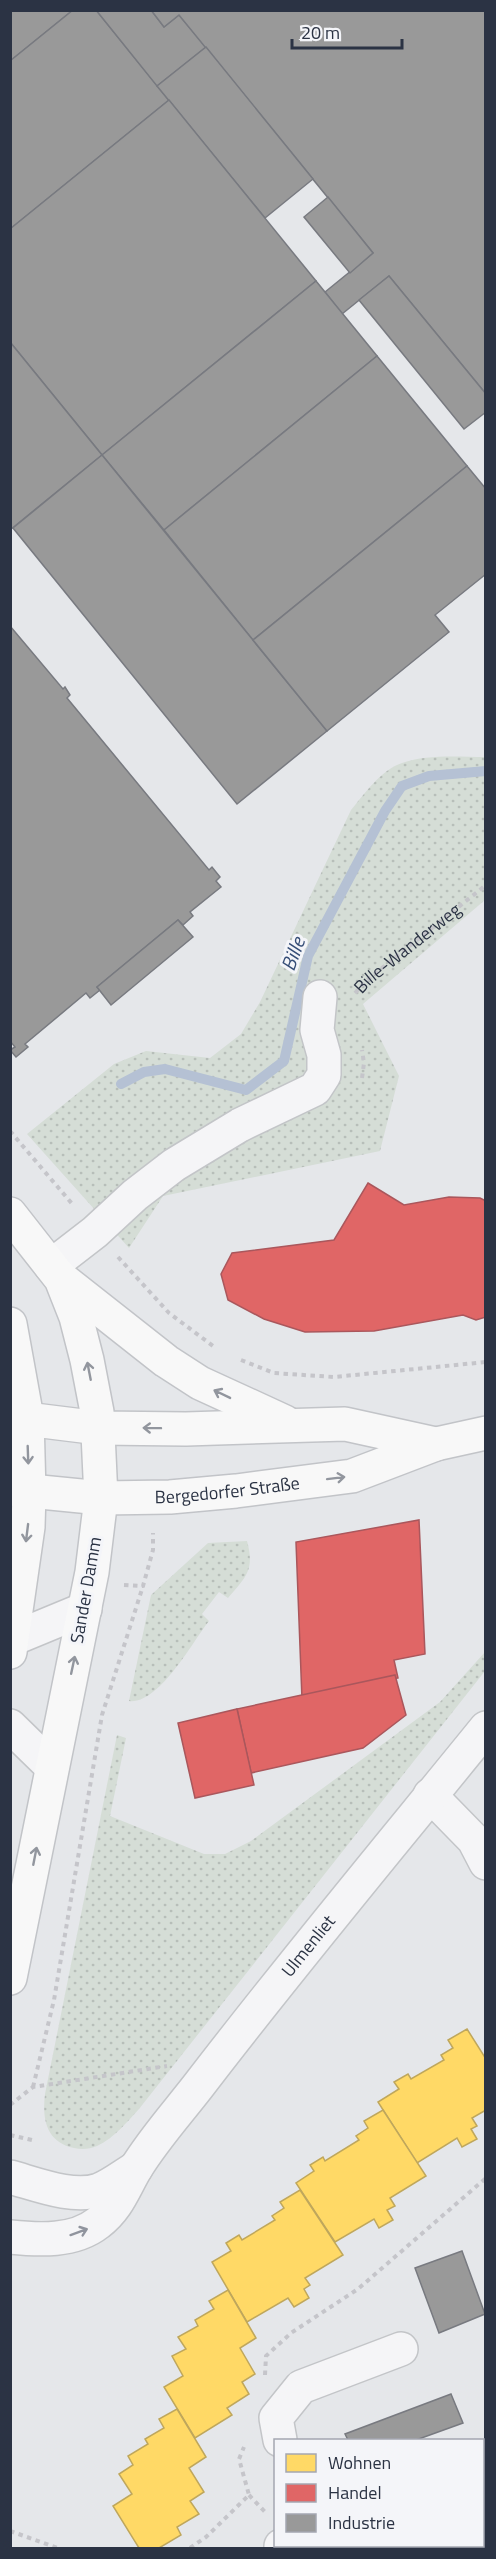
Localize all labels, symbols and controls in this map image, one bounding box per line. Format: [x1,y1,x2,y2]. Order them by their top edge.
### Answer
scale bar [292,12,402,50]
text: 20 m [301,19,340,46]
street label: Bille-Wanderweg [347,896,467,999]
water label: Bille [272,931,313,975]
one-way arrow [83,1361,94,1381]
one-way arrow [213,1387,231,1399]
one-way arrow [142,1422,162,1434]
one-way arrow [22,1445,34,1465]
street label: Bergedorfer Straße [155,1469,301,1510]
one-way arrow [325,1472,345,1483]
one-way arrow [21,1522,32,1542]
street label: Sander Damm [63,1534,108,1645]
one-way arrow [68,1655,79,1675]
one-way arrow [30,1847,41,1866]
street label: Ulmenliet [275,1908,342,1983]
one-way arrow [69,2226,88,2237]
legend [274,2439,484,2547]
text: Wohnen [328,2449,391,2476]
text: Handel [328,2479,382,2506]
text: Industrie [328,2509,395,2536]

